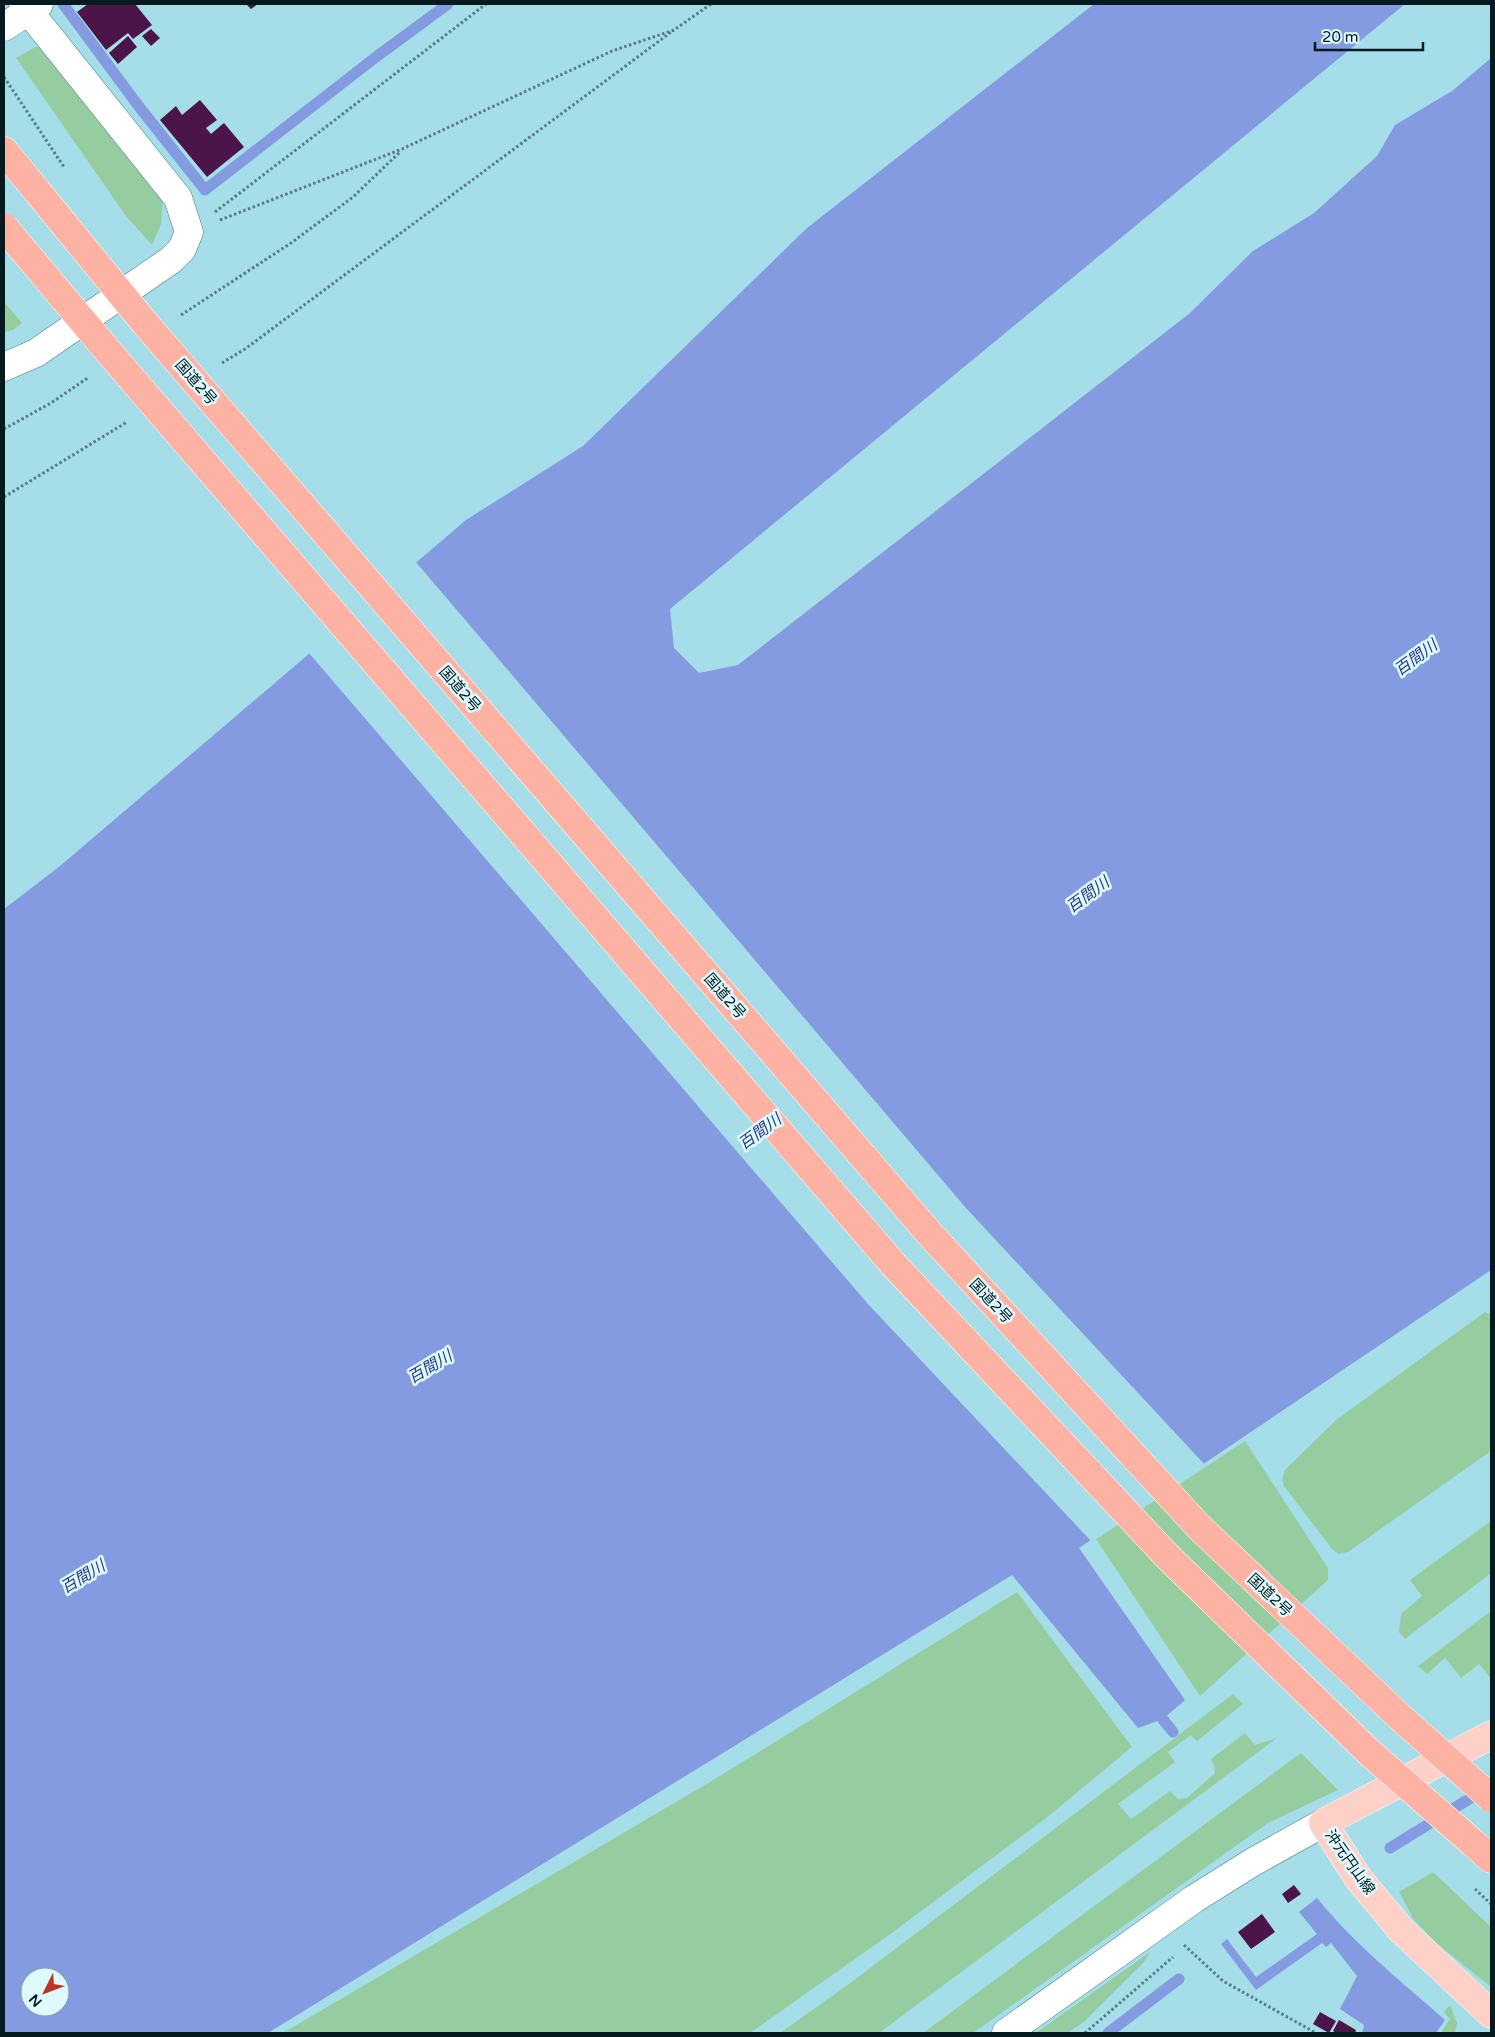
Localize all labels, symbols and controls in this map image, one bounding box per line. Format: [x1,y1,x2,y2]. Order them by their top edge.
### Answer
scale bar [1315,20,1422,52]
text: 20 m [1322,28,1359,46]
street label: 国道2号 [171,356,221,408]
water label: 百間川 [1391,635,1443,680]
street label: 国道2号 [435,663,485,715]
water label: 百間川 [1063,872,1115,917]
street label: 国道2号 [700,970,750,1022]
water label: 百間川 [735,1109,787,1154]
street label: 国道2号 [966,1275,1016,1327]
water label: 百間川 [404,1345,457,1388]
water label: 百間川 [57,1555,110,1598]
street label: 国道2号 [1244,1570,1296,1620]
street label: 沖元円山線 [1321,1826,1379,1898]
north arrow [20,1967,70,2017]
text: N [26,1990,46,2010]

